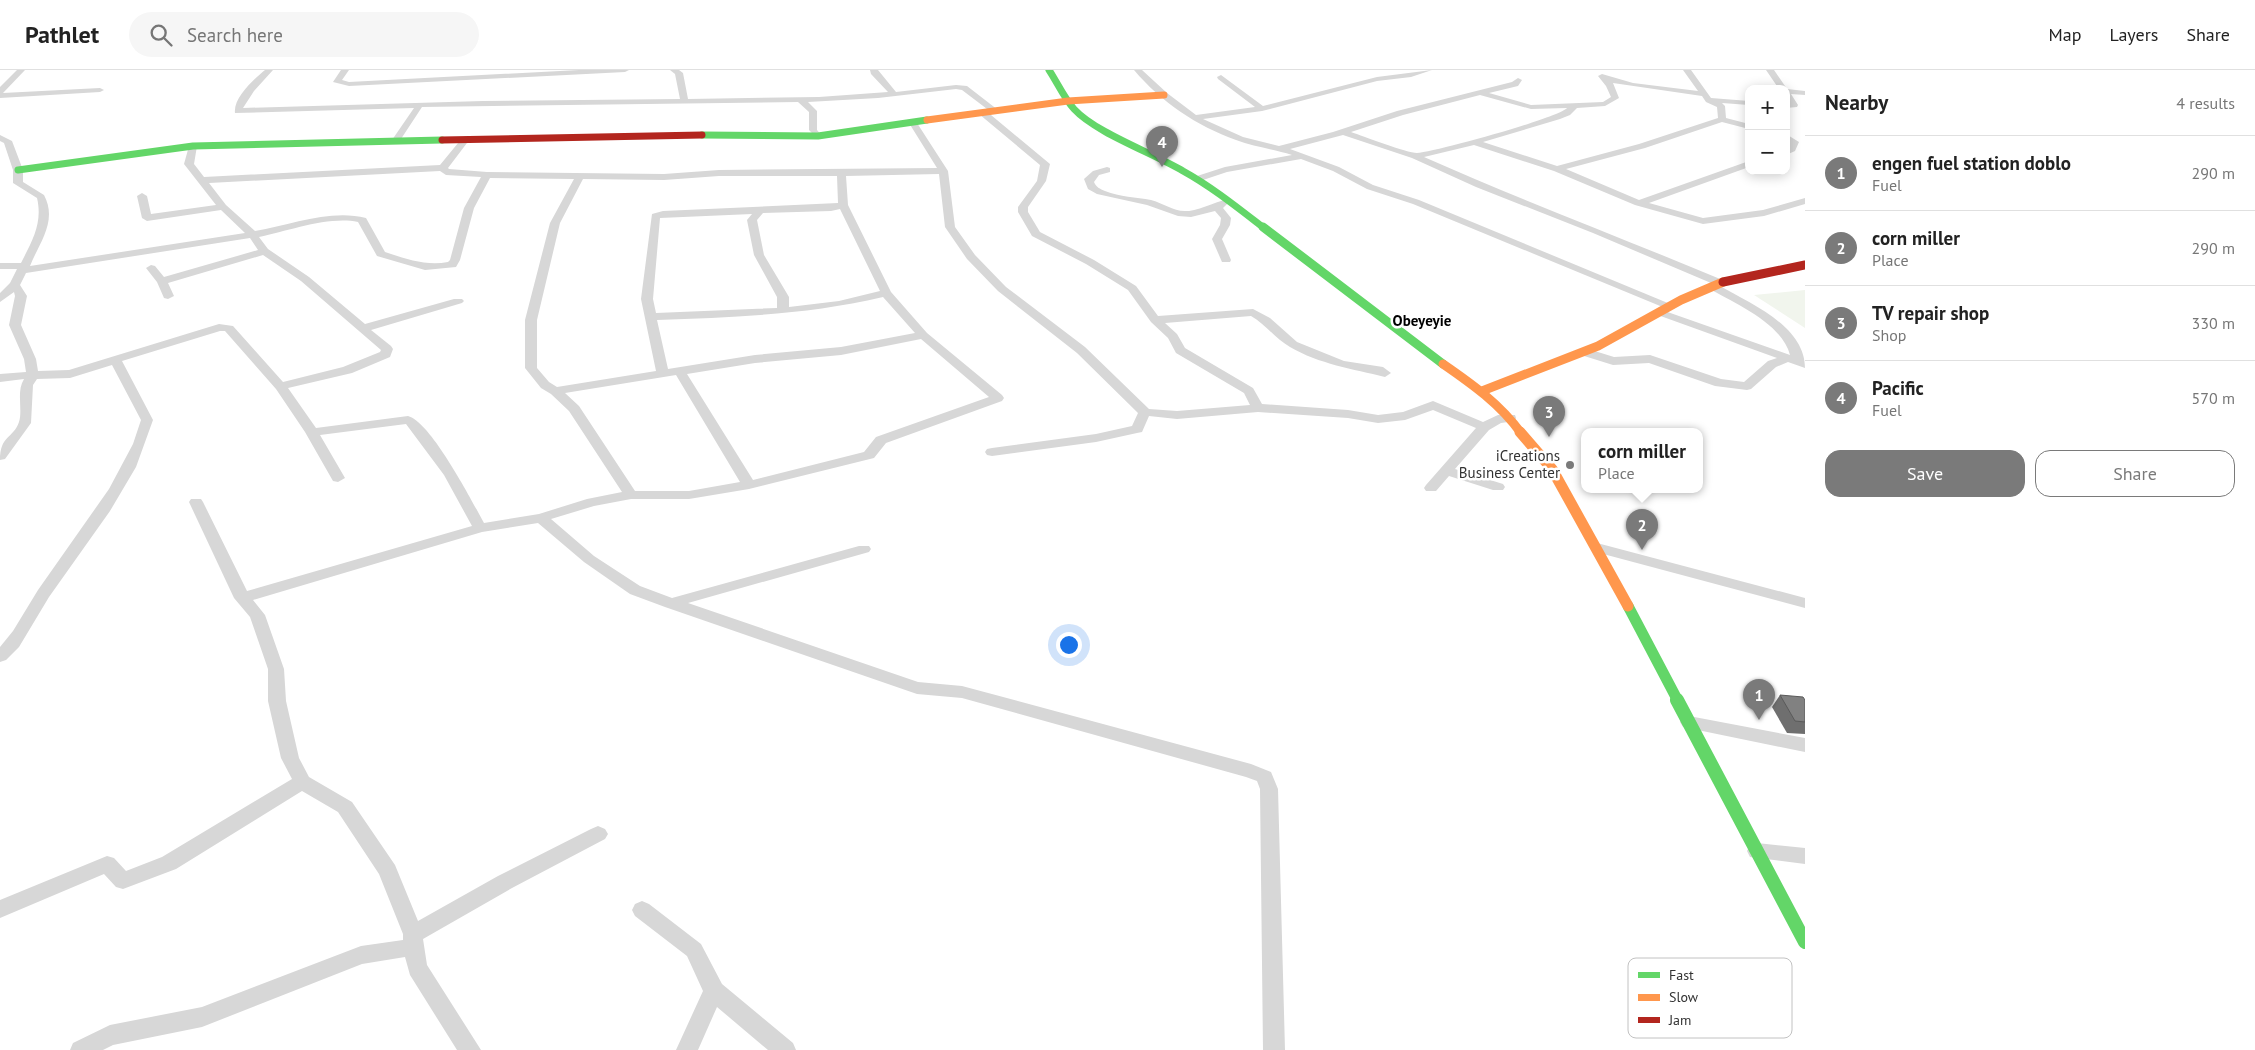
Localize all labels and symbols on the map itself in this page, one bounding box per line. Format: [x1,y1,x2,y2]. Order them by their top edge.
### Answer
pin: 4 [1146,126,1178,167]
district label: Obeyeyie [1393,311,1452,330]
pin: 3 [1533,396,1565,437]
place label: iCreations Business Center [1459,446,1560,482]
marker: iCreations Business Center [1564,459,1576,471]
pin: 2 [1626,509,1658,550]
your location [1056,632,1082,658]
pin: 1 [1743,679,1775,720]
legend [1628,958,1792,1038]
text: Fast [1669,966,1694,984]
text: Slow [1669,988,1699,1006]
text: Jam [1668,1011,1691,1029]

